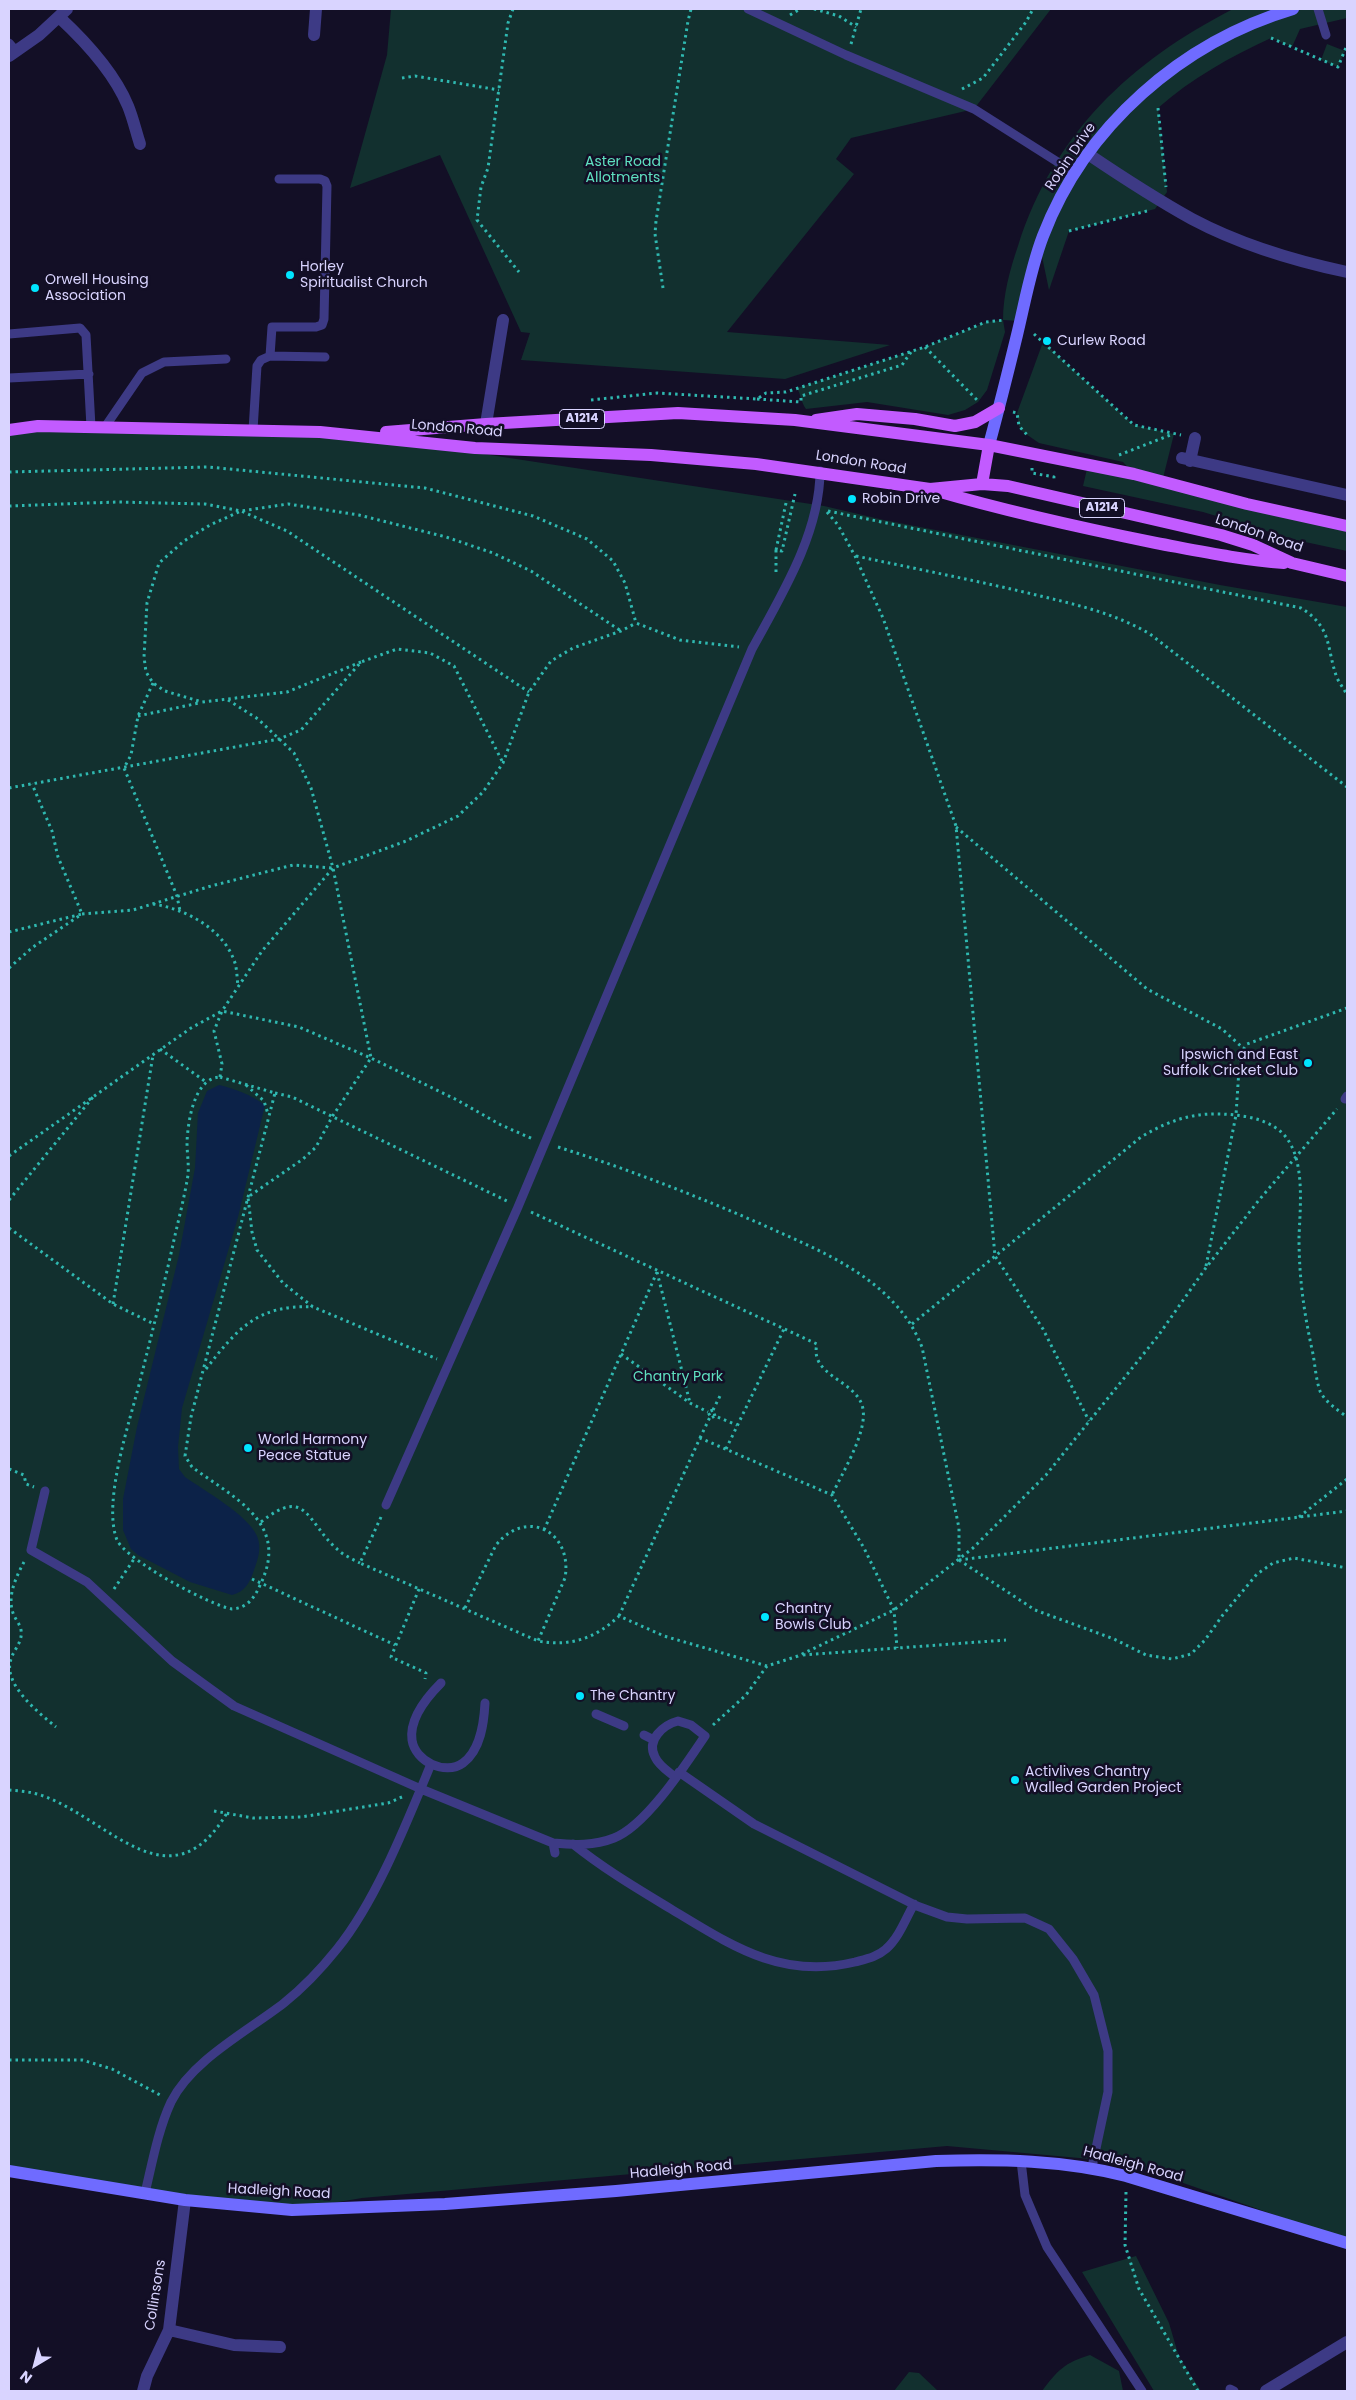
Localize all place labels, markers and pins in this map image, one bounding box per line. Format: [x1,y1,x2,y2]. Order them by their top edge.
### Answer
place label: Horley Spiritualist Church [300,259,428,292]
marker: Horley Spiritualist Church [284,269,296,281]
place label: Orwell Housing Association [45,272,149,304]
marker: Orwell Housing Association [29,282,41,294]
place label: Curlew Road [1057,333,1146,349]
marker: Curlew Road [1041,335,1053,347]
place label: Robin Drive [862,491,940,507]
marker: Robin Drive [846,493,858,505]
place label: Ipswich and East Suffolk Cricket Club [1163,1047,1298,1080]
marker: Ipswich and East Suffolk Cricket Club [1302,1057,1314,1069]
place label: World Harmony Peace Statue [258,1432,367,1464]
marker: World Harmony Peace Statue [242,1442,254,1454]
place label: Chantry Bowls Club [775,1601,851,1634]
marker: Chantry Bowls Club [759,1611,771,1623]
place label: The Chantry [590,1688,675,1704]
marker: The Chantry [574,1690,586,1702]
place label: Activlives Chantry Walled Garden Project [1025,1764,1181,1796]
marker: Activlives Chantry Walled Garden Project [1009,1774,1021,1786]

